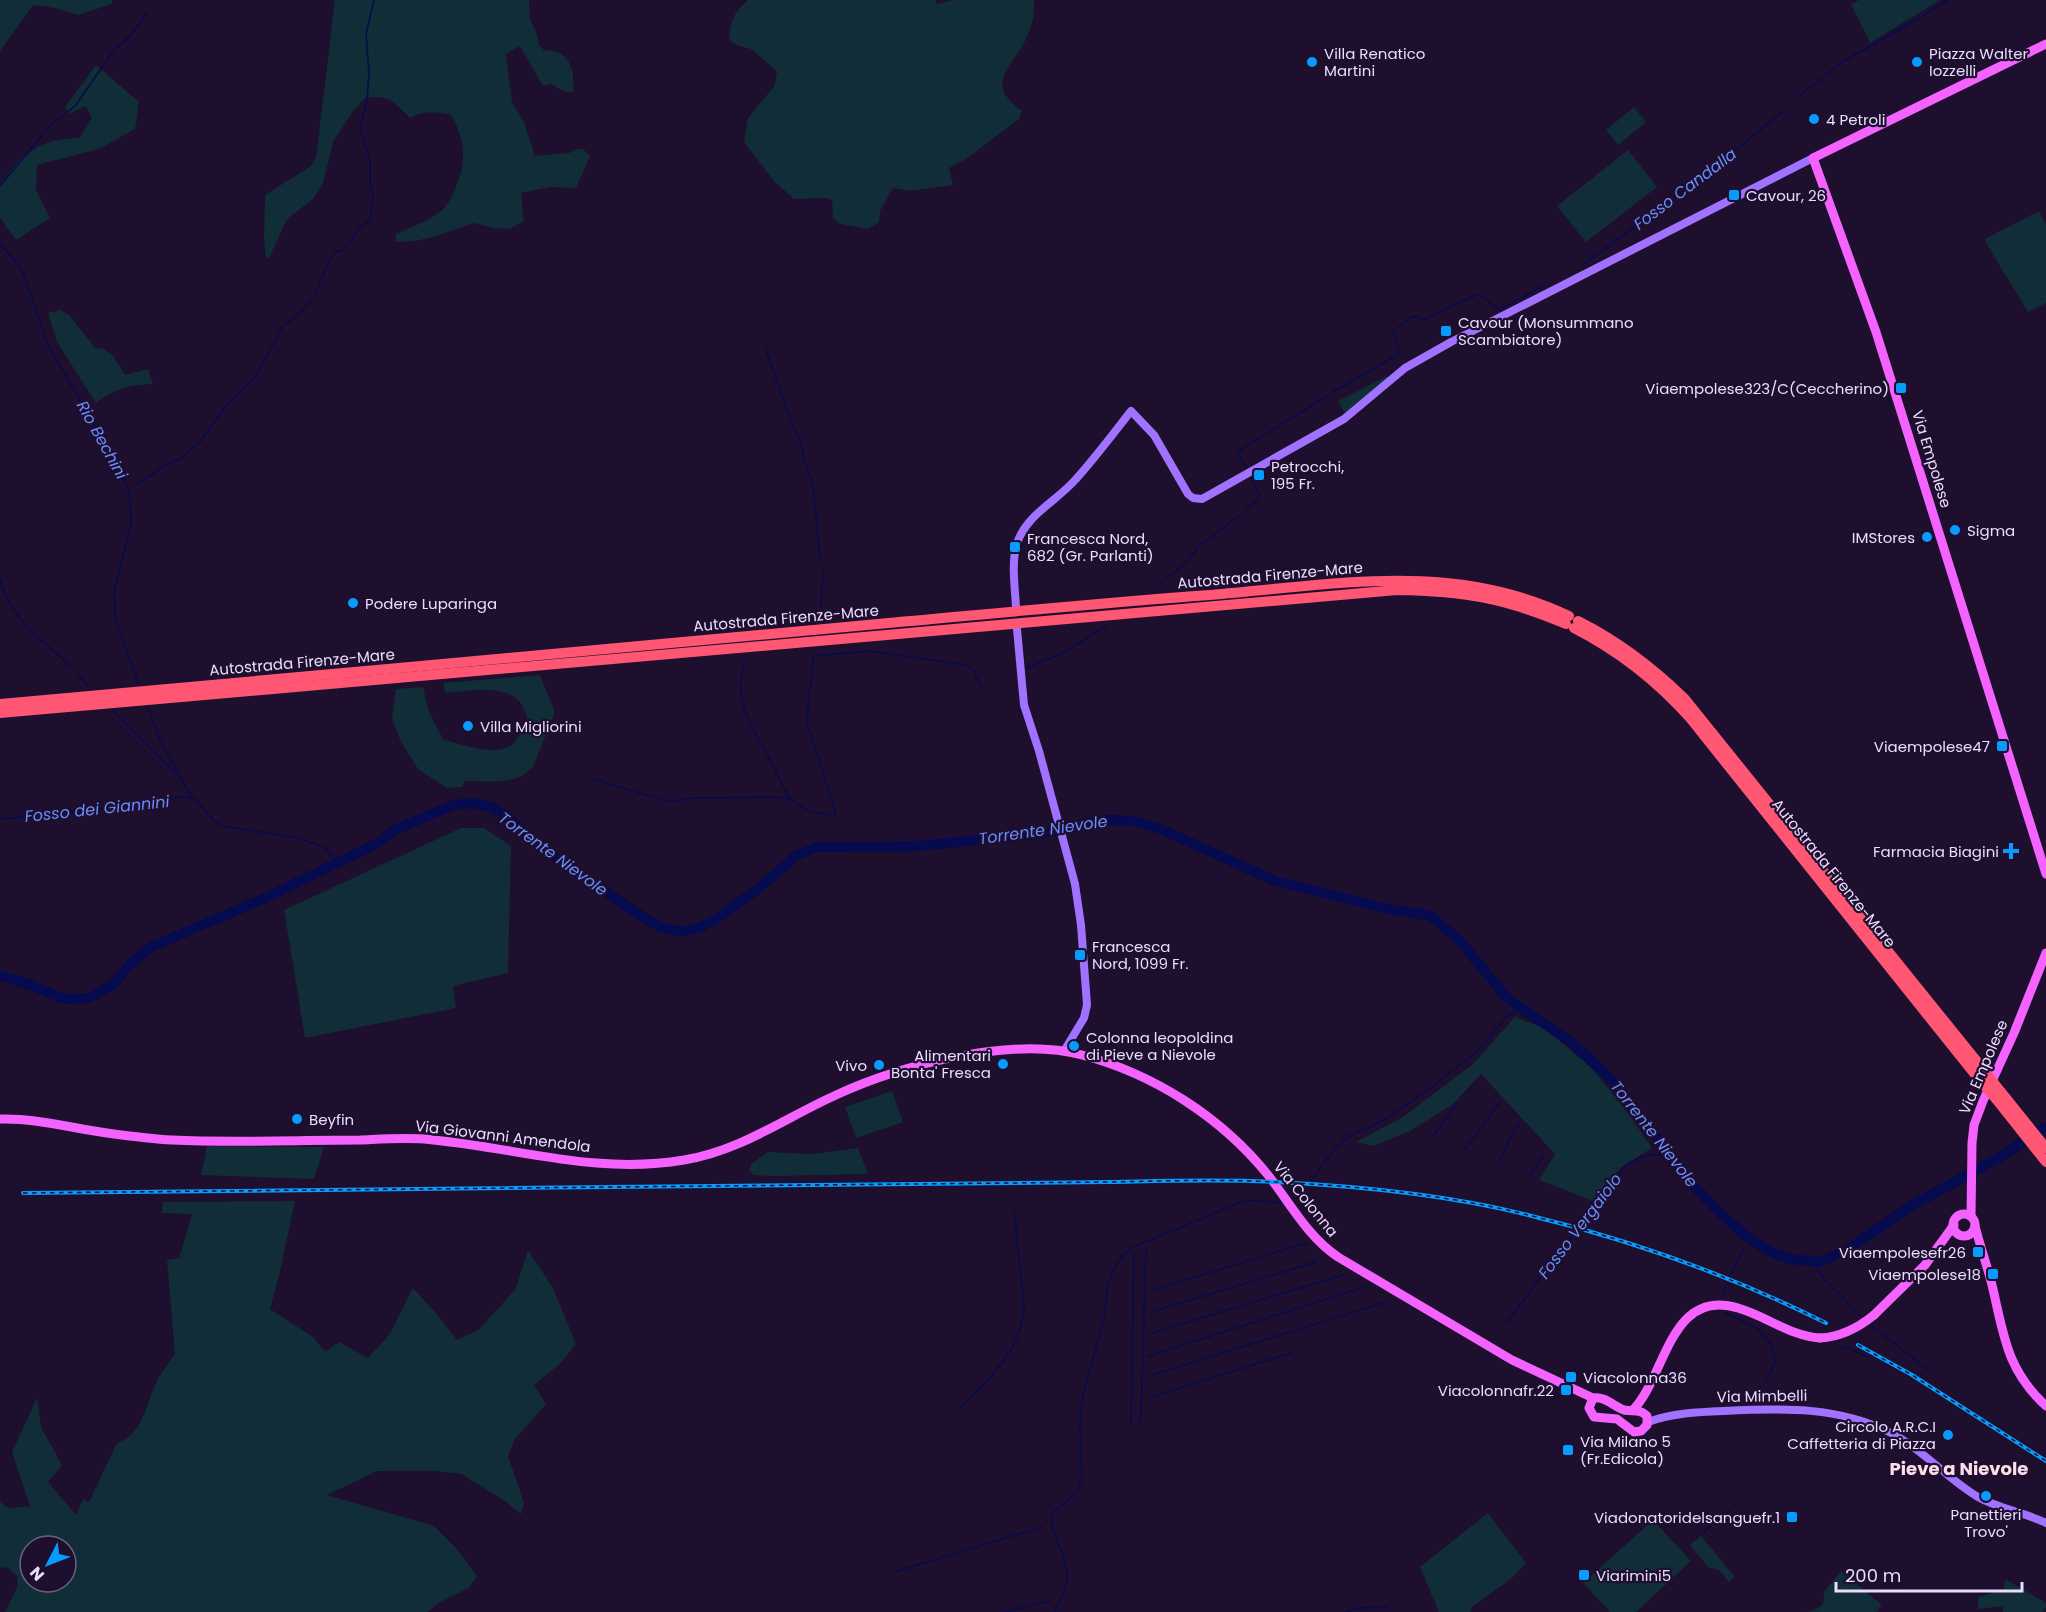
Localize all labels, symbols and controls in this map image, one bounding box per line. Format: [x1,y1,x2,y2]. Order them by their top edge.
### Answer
place label: Villa Renatico Martini [1324,43,1425,81]
place label: Piazza Walter Iozzelli [1929,43,2029,81]
marker: Villa Renatico Martini [1305,55,1319,69]
marker: Piazza Walter Iozzelli [1910,55,1924,69]
place label: 4 Petroli [1826,109,1885,130]
marker: 4 Petroli [1807,112,1821,126]
water label: Fosso Candalla [1629,142,1741,235]
place label: Cavour, 26 [1746,185,1826,206]
marker: Cavour, 26 [1727,188,1741,202]
place label: Cavour (Monsummano Scambiatore) [1458,312,1634,350]
marker: Cavour (Monsummano Scambiatore) [1439,324,1453,338]
place label: Viaempolese323/C(Ceccherino) [1645,378,1889,399]
marker: Viaempolese323/C(Ceccherino) [1894,381,1908,395]
water label: Rio Bechini [71,397,134,484]
street label: Via Empolese [1907,408,1957,510]
place label: Petrocchi, 195 Fr. [1271,456,1344,494]
marker: Petrocchi, 195 Fr. [1252,468,1266,482]
place label: Sigma [1967,520,2015,541]
marker: Sigma [1948,523,1962,537]
place label: IMStores [1852,527,1915,548]
place label: Francesca Nord, 682 (Gr. Parlanti) [1027,528,1154,566]
marker: IMStores [1920,530,1934,544]
marker: Francesca Nord, 682 (Gr. Parlanti) [1008,540,1022,554]
street label: Autostrada Firenze-Mare [1176,556,1364,594]
place label: Podere Luparinga [365,593,497,614]
marker: Podere Luparinga [346,596,360,610]
street label: Autostrada Firenze-Mare [692,599,880,637]
street label: Autostrada Firenze-Mare [208,643,396,681]
place label: Villa Migliorini [480,716,582,737]
marker: Villa Migliorini [461,719,475,733]
place label: Viaempolese47 [1874,736,1990,757]
marker: Viaempolese47 [1995,739,2009,753]
water label: Fosso dei Giannini [24,790,171,828]
street label: Autostrada Firenze-Mare [1767,794,1901,952]
water label: Torrente Nievole [494,807,612,901]
water label: Torrente Nievole [977,810,1109,850]
place label: Farmacia Biagini [1873,841,1999,862]
marker: Farmacia Biagini [2004,844,2018,858]
place label: Francesca Nord, 1099 Fr. [1092,936,1188,974]
marker: Francesca Nord, 1099 Fr. [1073,948,1087,962]
street label: Via Empolese [1954,1016,2012,1118]
place label: Colonna leopoldina di Pieve a Nievole [1086,1027,1233,1065]
marker: Colonna leopoldina di Pieve a Nievole [1067,1039,1081,1053]
place label: Alimentari Bonta' Fresca [891,1045,991,1083]
place label: Vivo [835,1055,867,1076]
marker: Alimentari Bonta' Fresca [996,1057,1010,1071]
marker: Vivo [872,1058,886,1072]
water label: Torrente Nievole [1605,1076,1703,1192]
place label: Beyfin [309,1109,354,1130]
marker: Beyfin [290,1112,304,1126]
street label: Via Giovanni Amendola [414,1115,592,1157]
street label: Via Colonna [1269,1157,1343,1241]
water label: Fosso Vergaiolo [1533,1168,1627,1284]
place label: Viaempolesefr26 [1839,1242,1966,1263]
marker: Viaempolesefr26 [1971,1245,1985,1259]
place label: Viaempolese18 [1868,1264,1981,1285]
marker: Viaempolese18 [1986,1267,2000,1281]
place label: Viacolonna36 [1583,1367,1687,1388]
marker: Viacolonna36 [1564,1370,1578,1384]
place label: Viacolonnafr.22 [1438,1380,1554,1401]
marker: Viacolonnafr.22 [1559,1383,1573,1397]
street label: Via Mimbelli [1717,1385,1807,1407]
place label: Circolo A.R.C.I Caffetteria di Piazza [1787,1416,1936,1454]
marker: Circolo A.R.C.I Caffetteria di Piazza [1941,1428,1955,1442]
place label: Via Milano 5 (Fr.Edicola) [1580,1431,1671,1469]
marker: Via Milano 5 (Fr.Edicola) [1561,1443,1575,1457]
district label: Pieve a Nievole [1890,1456,2028,1481]
marker: Panettieri Trovo' [1979,1489,1993,1503]
place label: Panettieri Trovo' [1951,1504,2021,1542]
place label: Viadonatoridelsanguefr.1 [1594,1507,1780,1528]
marker: Viadonatoridelsanguefr.1 [1785,1510,1799,1524]
north arrow [18,1534,78,1594]
scale bar [1836,1555,2022,1593]
text: N [25,1562,50,1586]
text: 200 m [1845,1563,1901,1588]
place label: Viarimini5 [1596,1565,1671,1586]
marker: Viarimini5 [1577,1568,1591,1582]

